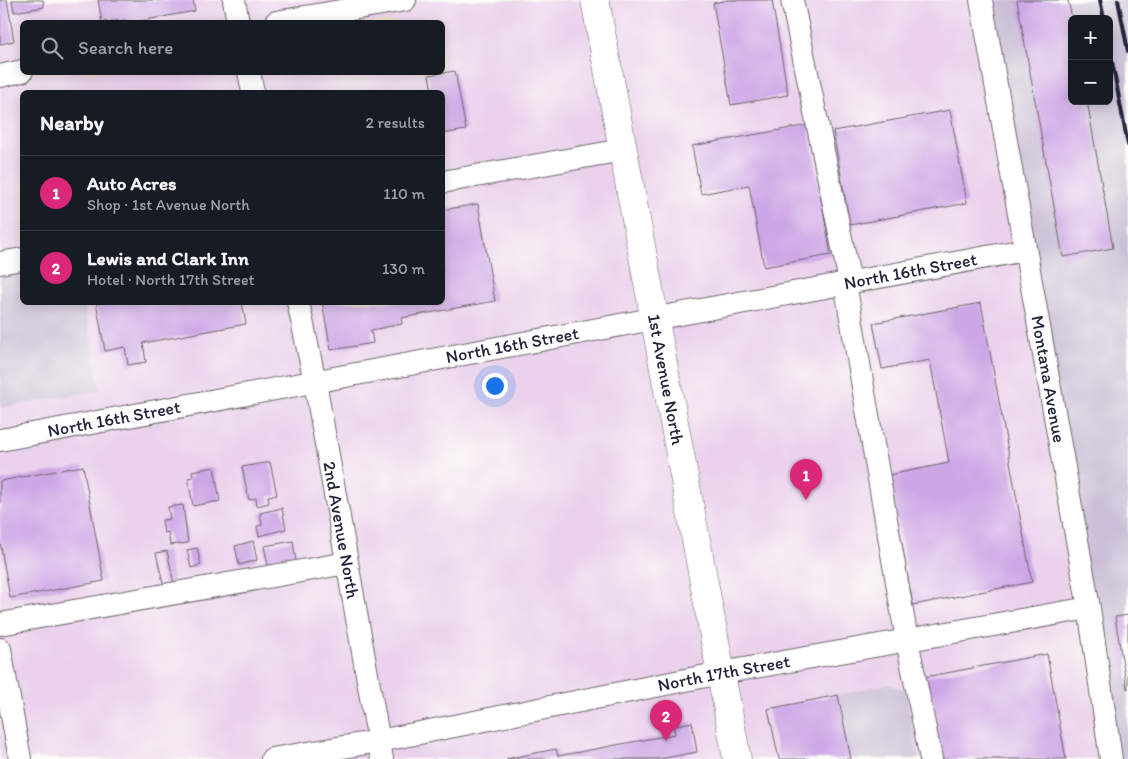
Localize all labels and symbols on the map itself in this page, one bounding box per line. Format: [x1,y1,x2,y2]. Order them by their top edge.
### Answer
street label: North 16th Street [842,248,979,294]
street label: 1st Avenue North [643,312,689,447]
street label: Montana Avenue [1026,314,1070,445]
street label: North 16th Street [444,322,581,368]
your location [482,373,508,399]
street label: North 16th Street [46,396,183,442]
street label: 2nd Avenue North [318,459,364,601]
pin: 1 [790,459,822,500]
street label: North 17th Street [656,650,792,696]
pin: 2 [650,700,682,741]

